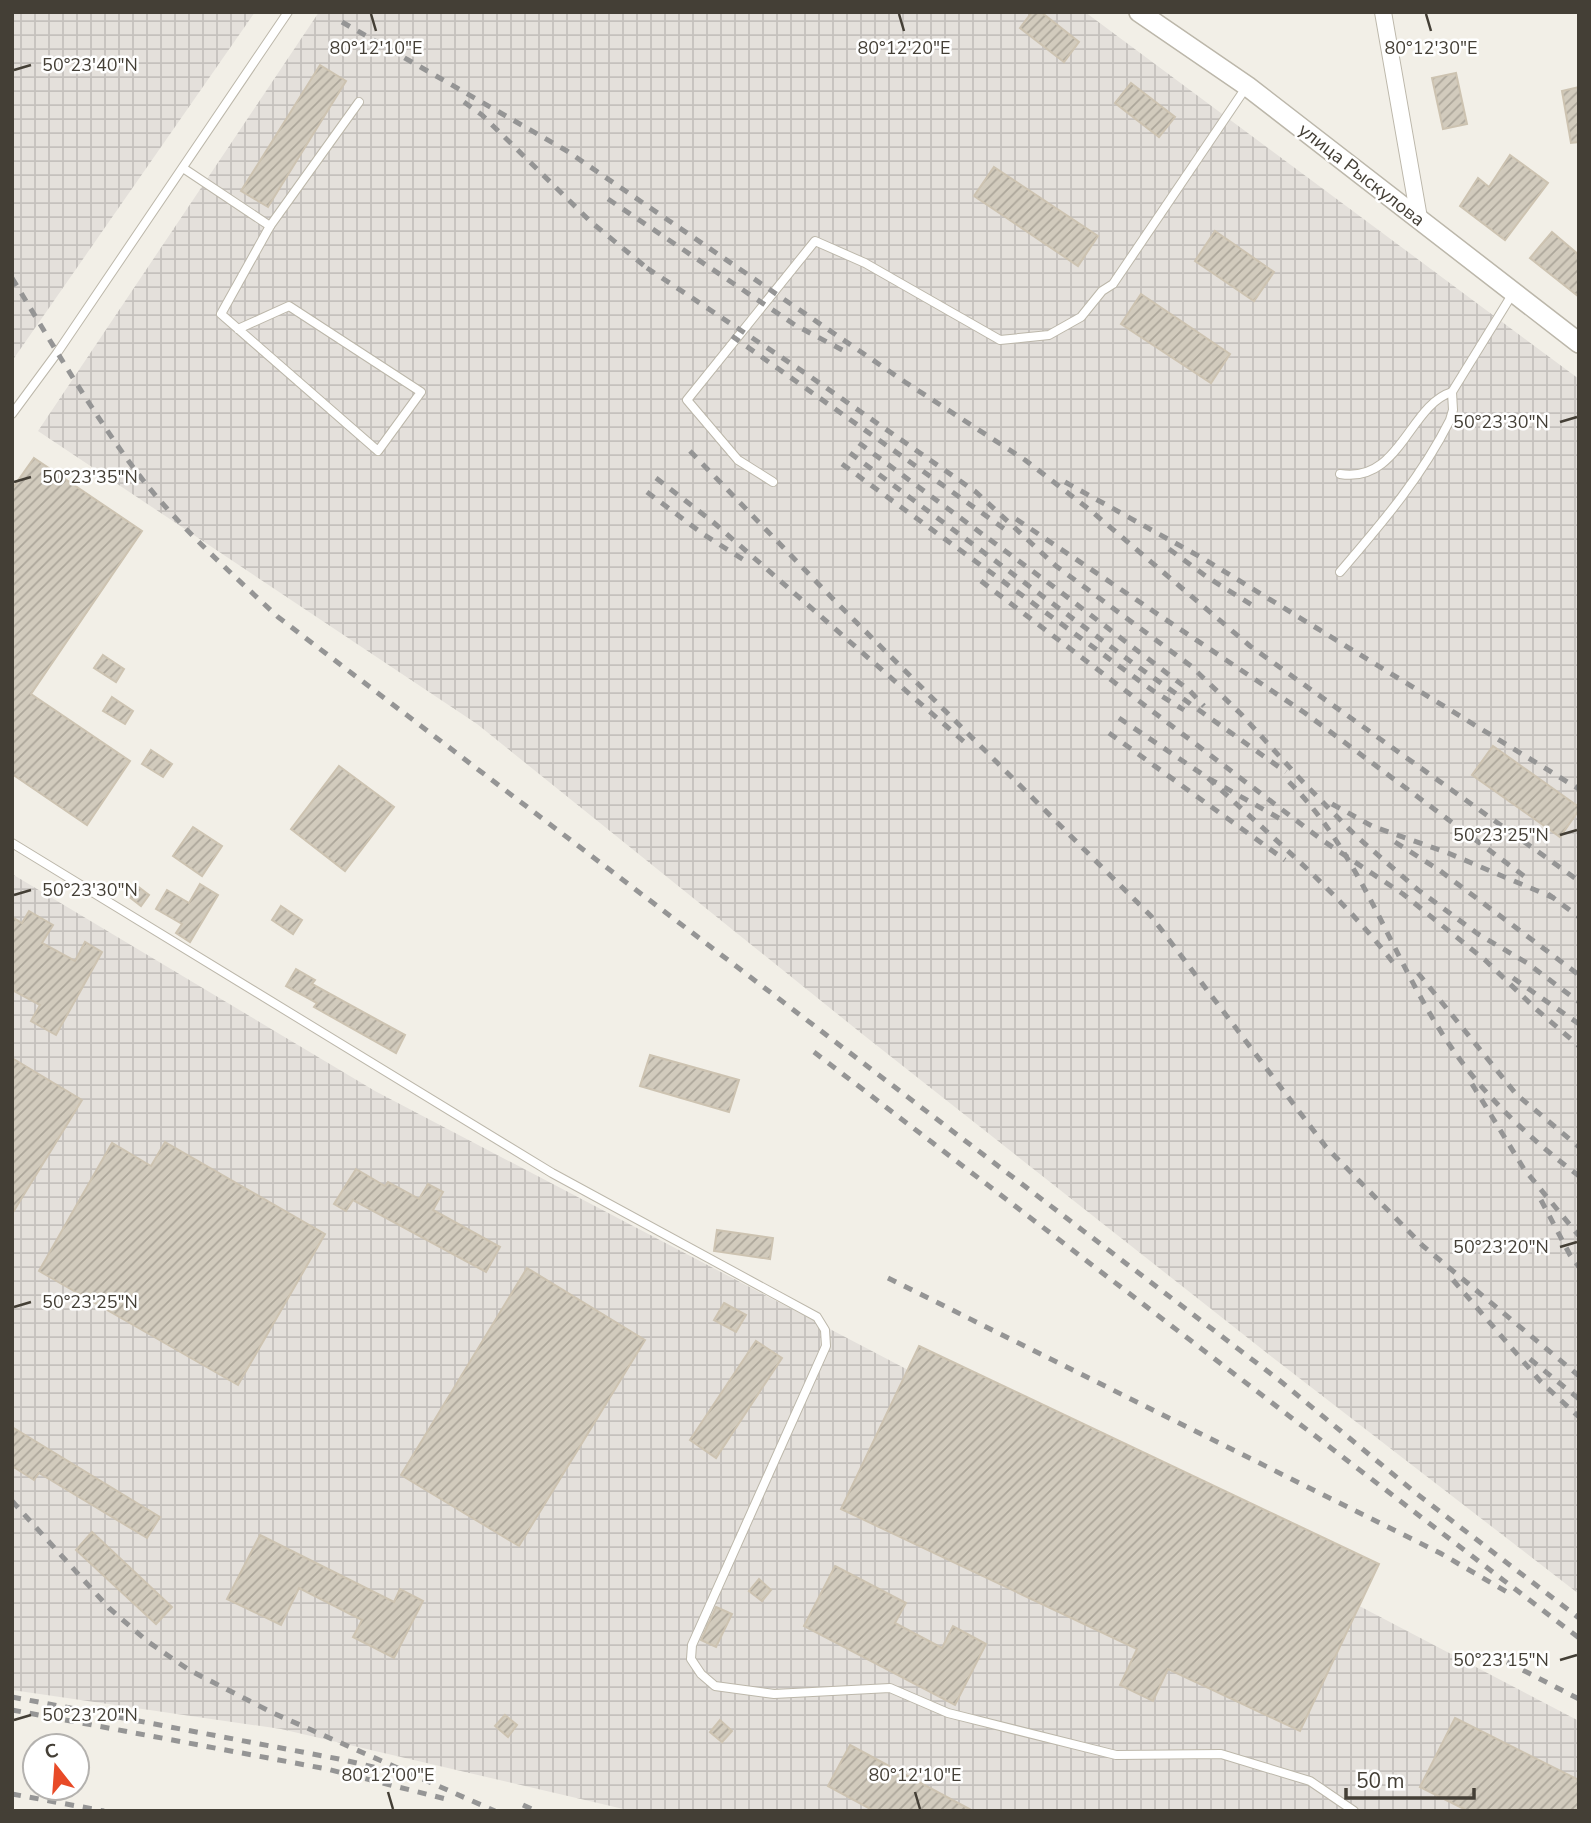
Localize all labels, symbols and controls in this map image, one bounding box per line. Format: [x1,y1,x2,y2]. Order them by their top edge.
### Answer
text: 80°12'10"E [330,36,423,60]
text: 80°12'20"E [858,36,951,60]
text: 80°12'30"E [1385,36,1478,60]
text: 50°23'40"N [42,53,138,77]
street label: улица Рыскулова [1293,117,1430,233]
text: 50°23'30"N [1453,410,1549,434]
text: 50°23'35"N [42,465,138,489]
text: 50°23'25"N [1453,823,1549,847]
text: 50°23'30"N [42,878,138,902]
text: 50°23'20"N [1453,1235,1549,1259]
text: 50°23'25"N [42,1290,138,1314]
text: 50°23'15"N [1453,1648,1549,1672]
text: 50°23'20"N [42,1703,138,1727]
north arrow [21,1732,91,1802]
text: С [41,1737,61,1766]
scale bar [1346,1756,1474,1800]
text: 80°12'00"E [342,1763,435,1787]
text: 80°12'10"E [869,1763,962,1787]
text: 50 m [1356,1767,1405,1795]

